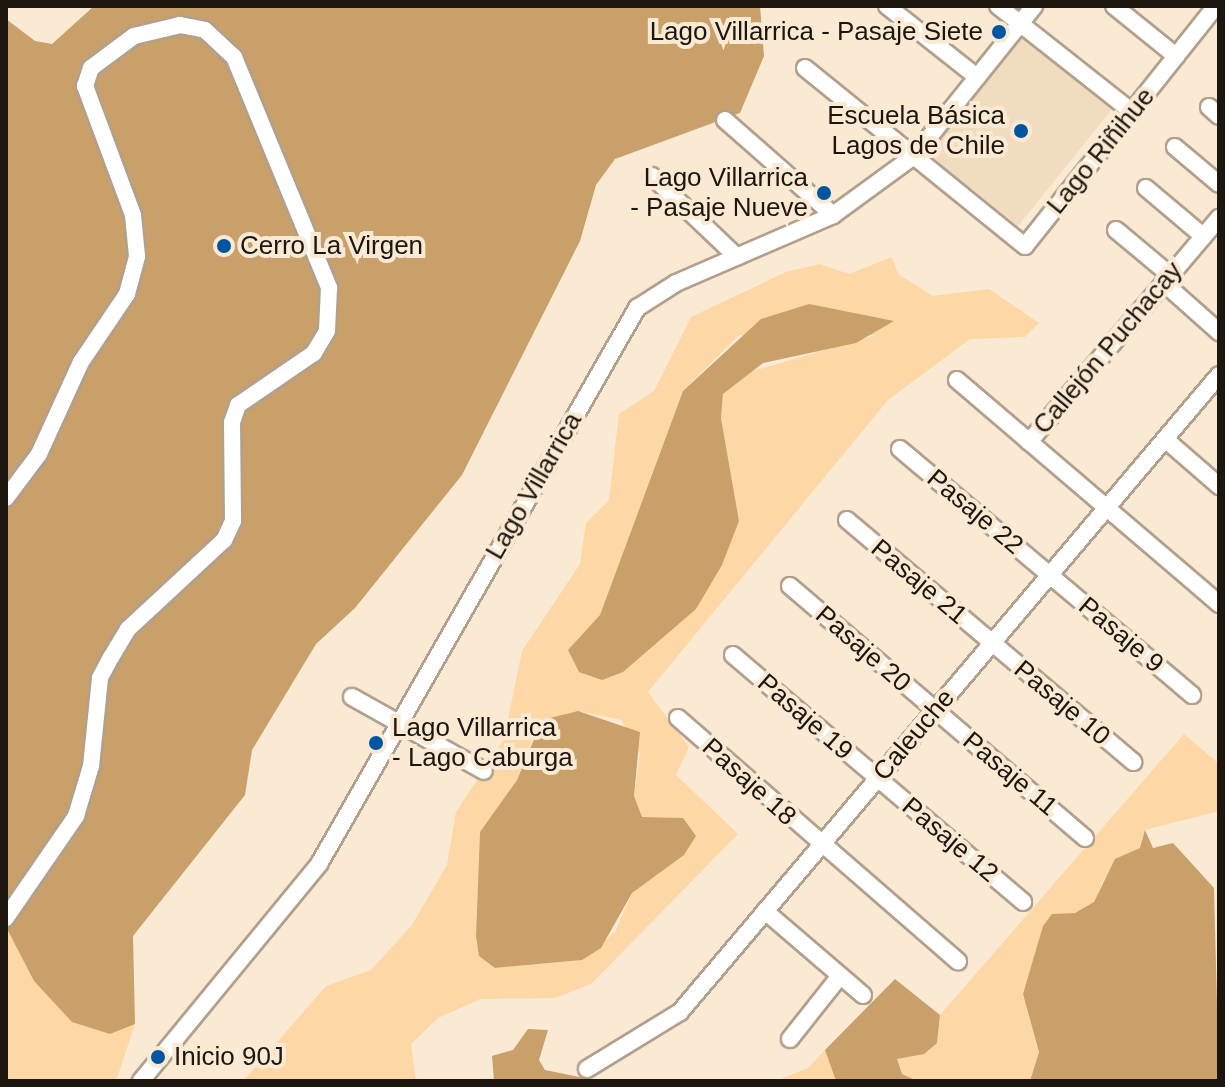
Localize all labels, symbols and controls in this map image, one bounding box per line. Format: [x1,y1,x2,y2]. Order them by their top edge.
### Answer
place label: Lago Villarrica - Pasaje Siete [650,16,983,48]
marker: Lago Villarrica - Pasaje Siete [990,23,1008,41]
street label: Lago Riñihue [1041,82,1161,220]
place label: Escuela Básica Lagos de Chile [827,100,1005,162]
marker: Escuela Básica Lagos de Chile [1012,122,1030,140]
place label: Lago Villarrica - Pasaje Nueve [630,162,808,224]
marker: Lago Villarrica - Pasaje Nueve [815,184,833,202]
place label: Cerro La Virgen [240,230,423,262]
marker: Cerro La Virgen [215,237,233,255]
street label: Callejón Puchacay [1027,255,1189,441]
street label: Lago Villarrica [479,407,589,565]
street label: Pasaje 22 [921,463,1029,561]
street label: Pasaje 21 [865,533,973,631]
street label: Pasaje 9 [1072,591,1170,679]
street label: Pasaje 20 [809,599,917,699]
street label: Pasaje 10 [1008,654,1116,752]
street label: Pasaje 19 [751,667,859,767]
street label: Caleuche [867,683,961,787]
place label: Lago Villarrica - Lago Caburga [392,712,573,774]
street label: Pasaje 11 [956,726,1064,822]
street label: Pasaje 18 [696,732,802,832]
marker: Lago Villarrica - Lago Caburga [367,734,385,752]
street label: Pasaje 12 [896,791,1004,889]
place label: Inicio 90J [174,1041,284,1073]
marker: Inicio 90J [149,1048,167,1066]

